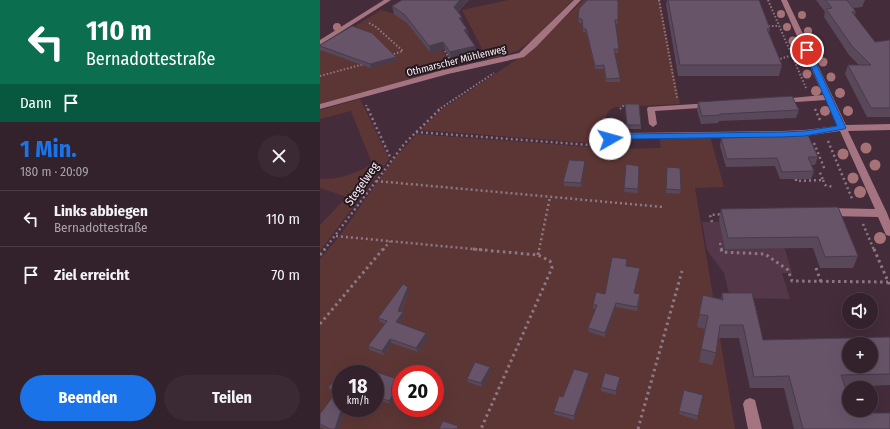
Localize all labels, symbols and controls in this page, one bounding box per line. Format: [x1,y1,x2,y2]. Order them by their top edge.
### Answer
text: 110 m [86,14,152,47]
icon: left [20,16,72,68]
pin [790,33,824,67]
icon: arrive [796,39,818,61]
street label: Othmarscher Mühlenweg [405,43,507,79]
text: Bernadottestraße [86,48,215,70]
icon: arrive [60,92,82,114]
text: Dann [20,94,52,112]
position arrow [589,118,631,160]
text: 1 Min. [20,135,77,163]
button: close [258,135,300,177]
street label: Stegelweg [342,159,382,208]
text: 180 m · 20:09 [20,164,89,179]
text: Links abbiegen [54,202,148,220]
icon: left [20,208,42,230]
text: 110 m [266,210,300,228]
text: Bernadottestraße [54,220,148,235]
icon: arrive [20,264,42,286]
text: Ziel erreicht [54,266,129,284]
text: 70 m [271,266,300,284]
map controls [842,293,878,417]
button: sound [842,293,878,329]
button: + [842,337,878,373]
speed limit sign: 20 [392,365,444,417]
text: 18 [348,374,368,398]
button: Beenden [20,375,156,421]
button: Teilen [164,375,300,421]
button: − [842,381,878,417]
text: km/h [347,395,369,407]

